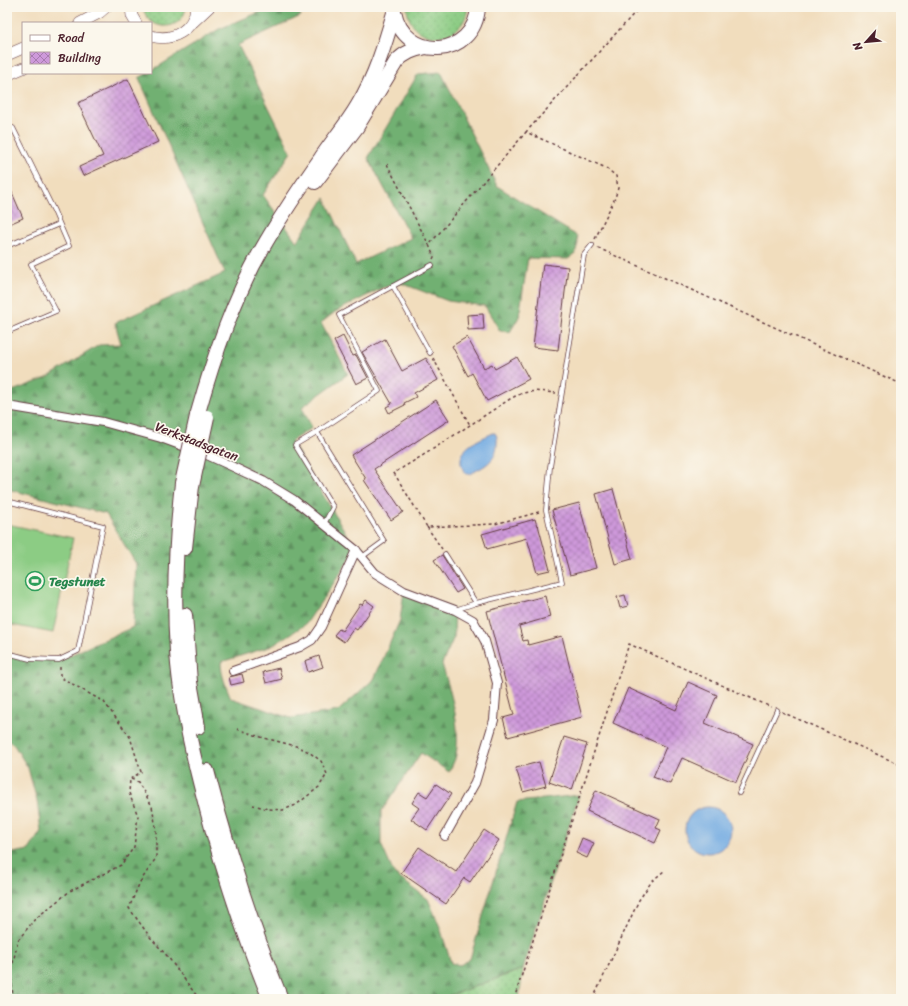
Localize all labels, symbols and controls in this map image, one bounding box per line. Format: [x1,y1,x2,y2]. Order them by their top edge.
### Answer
legend [22,22,152,74]
north arrow [846,22,886,62]
text: Road [58,27,85,49]
text: N [847,38,868,55]
text: Building [58,47,101,69]
street label: Verkstadsgatan [152,415,242,468]
sports icon: Tegstunet [24,570,46,592]
place label: Tegstunet [49,570,106,593]

